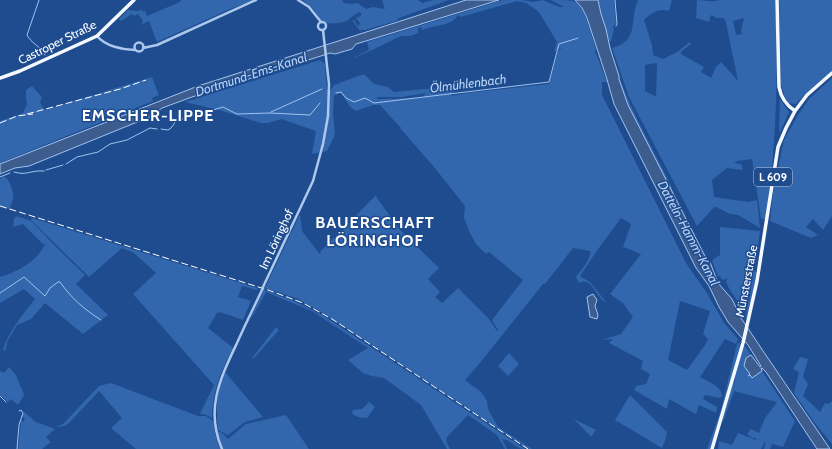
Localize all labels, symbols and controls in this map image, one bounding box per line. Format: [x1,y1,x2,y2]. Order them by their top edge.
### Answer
street label: Castroper Straße [15,17,99,67]
water label: Dortmund-Ems-Kanal [193,48,309,100]
water label: Ölmühlenbach [429,70,507,96]
district label: EMSCHER-LIPPE [82,106,214,125]
road number: L 609 [754,168,792,186]
water label: Datteln-Hamm-Kanal [654,178,724,288]
street label: Im Löringhof [256,206,296,271]
district label: BAUERSCHAFT LÖRINGHOF [315,213,435,250]
street label: Münsterstraße [732,244,760,318]

